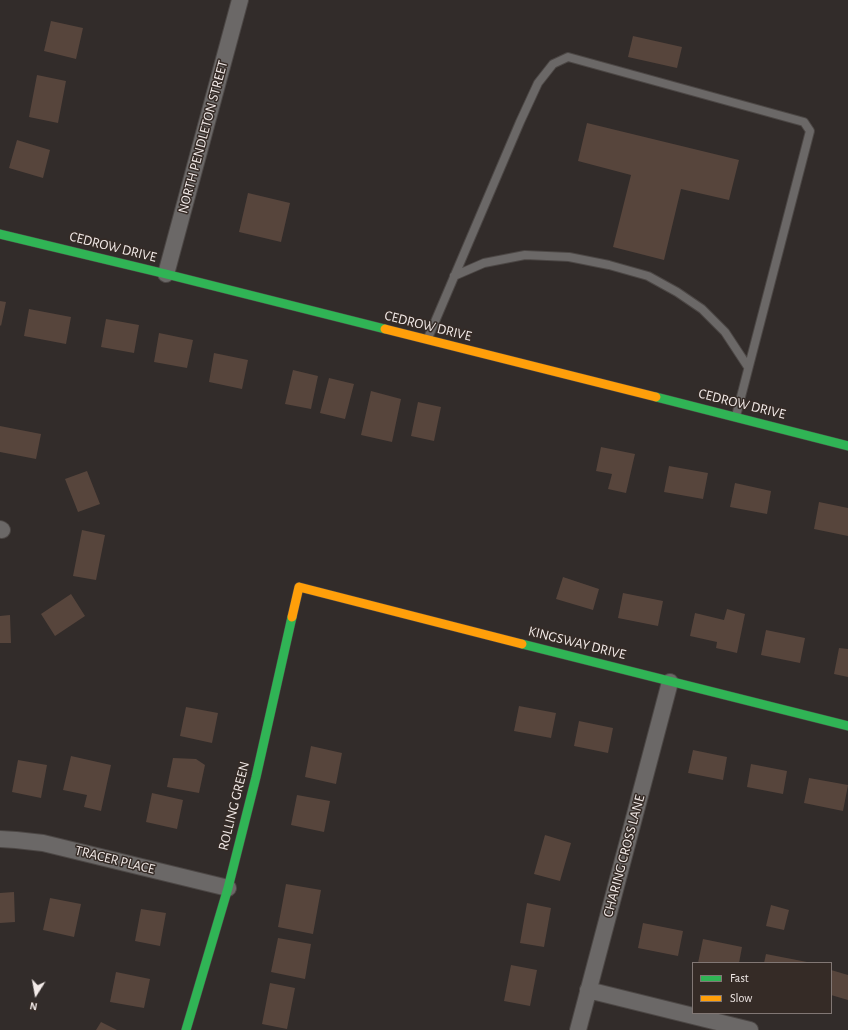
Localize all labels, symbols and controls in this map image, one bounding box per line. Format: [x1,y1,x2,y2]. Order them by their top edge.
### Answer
street label: NORTH PENDLETON STREET [174,59,232,215]
street label: CEDROW DRIVE [68,228,158,266]
street label: CEDROW DRIVE [383,307,473,345]
street label: CEDROW DRIVE [697,385,787,423]
street label: KINGSWAY DRIVE [526,623,628,663]
street label: ROLLING GREEN [215,760,253,852]
street label: CHARING CROSS LANE [600,793,648,919]
street label: TRACER PLACE [73,842,157,878]
legend [692,962,832,1014]
text: Fast [730,972,749,984]
north arrow [16,974,56,1014]
text: Slow [730,992,752,1004]
text: N [29,1000,38,1012]

